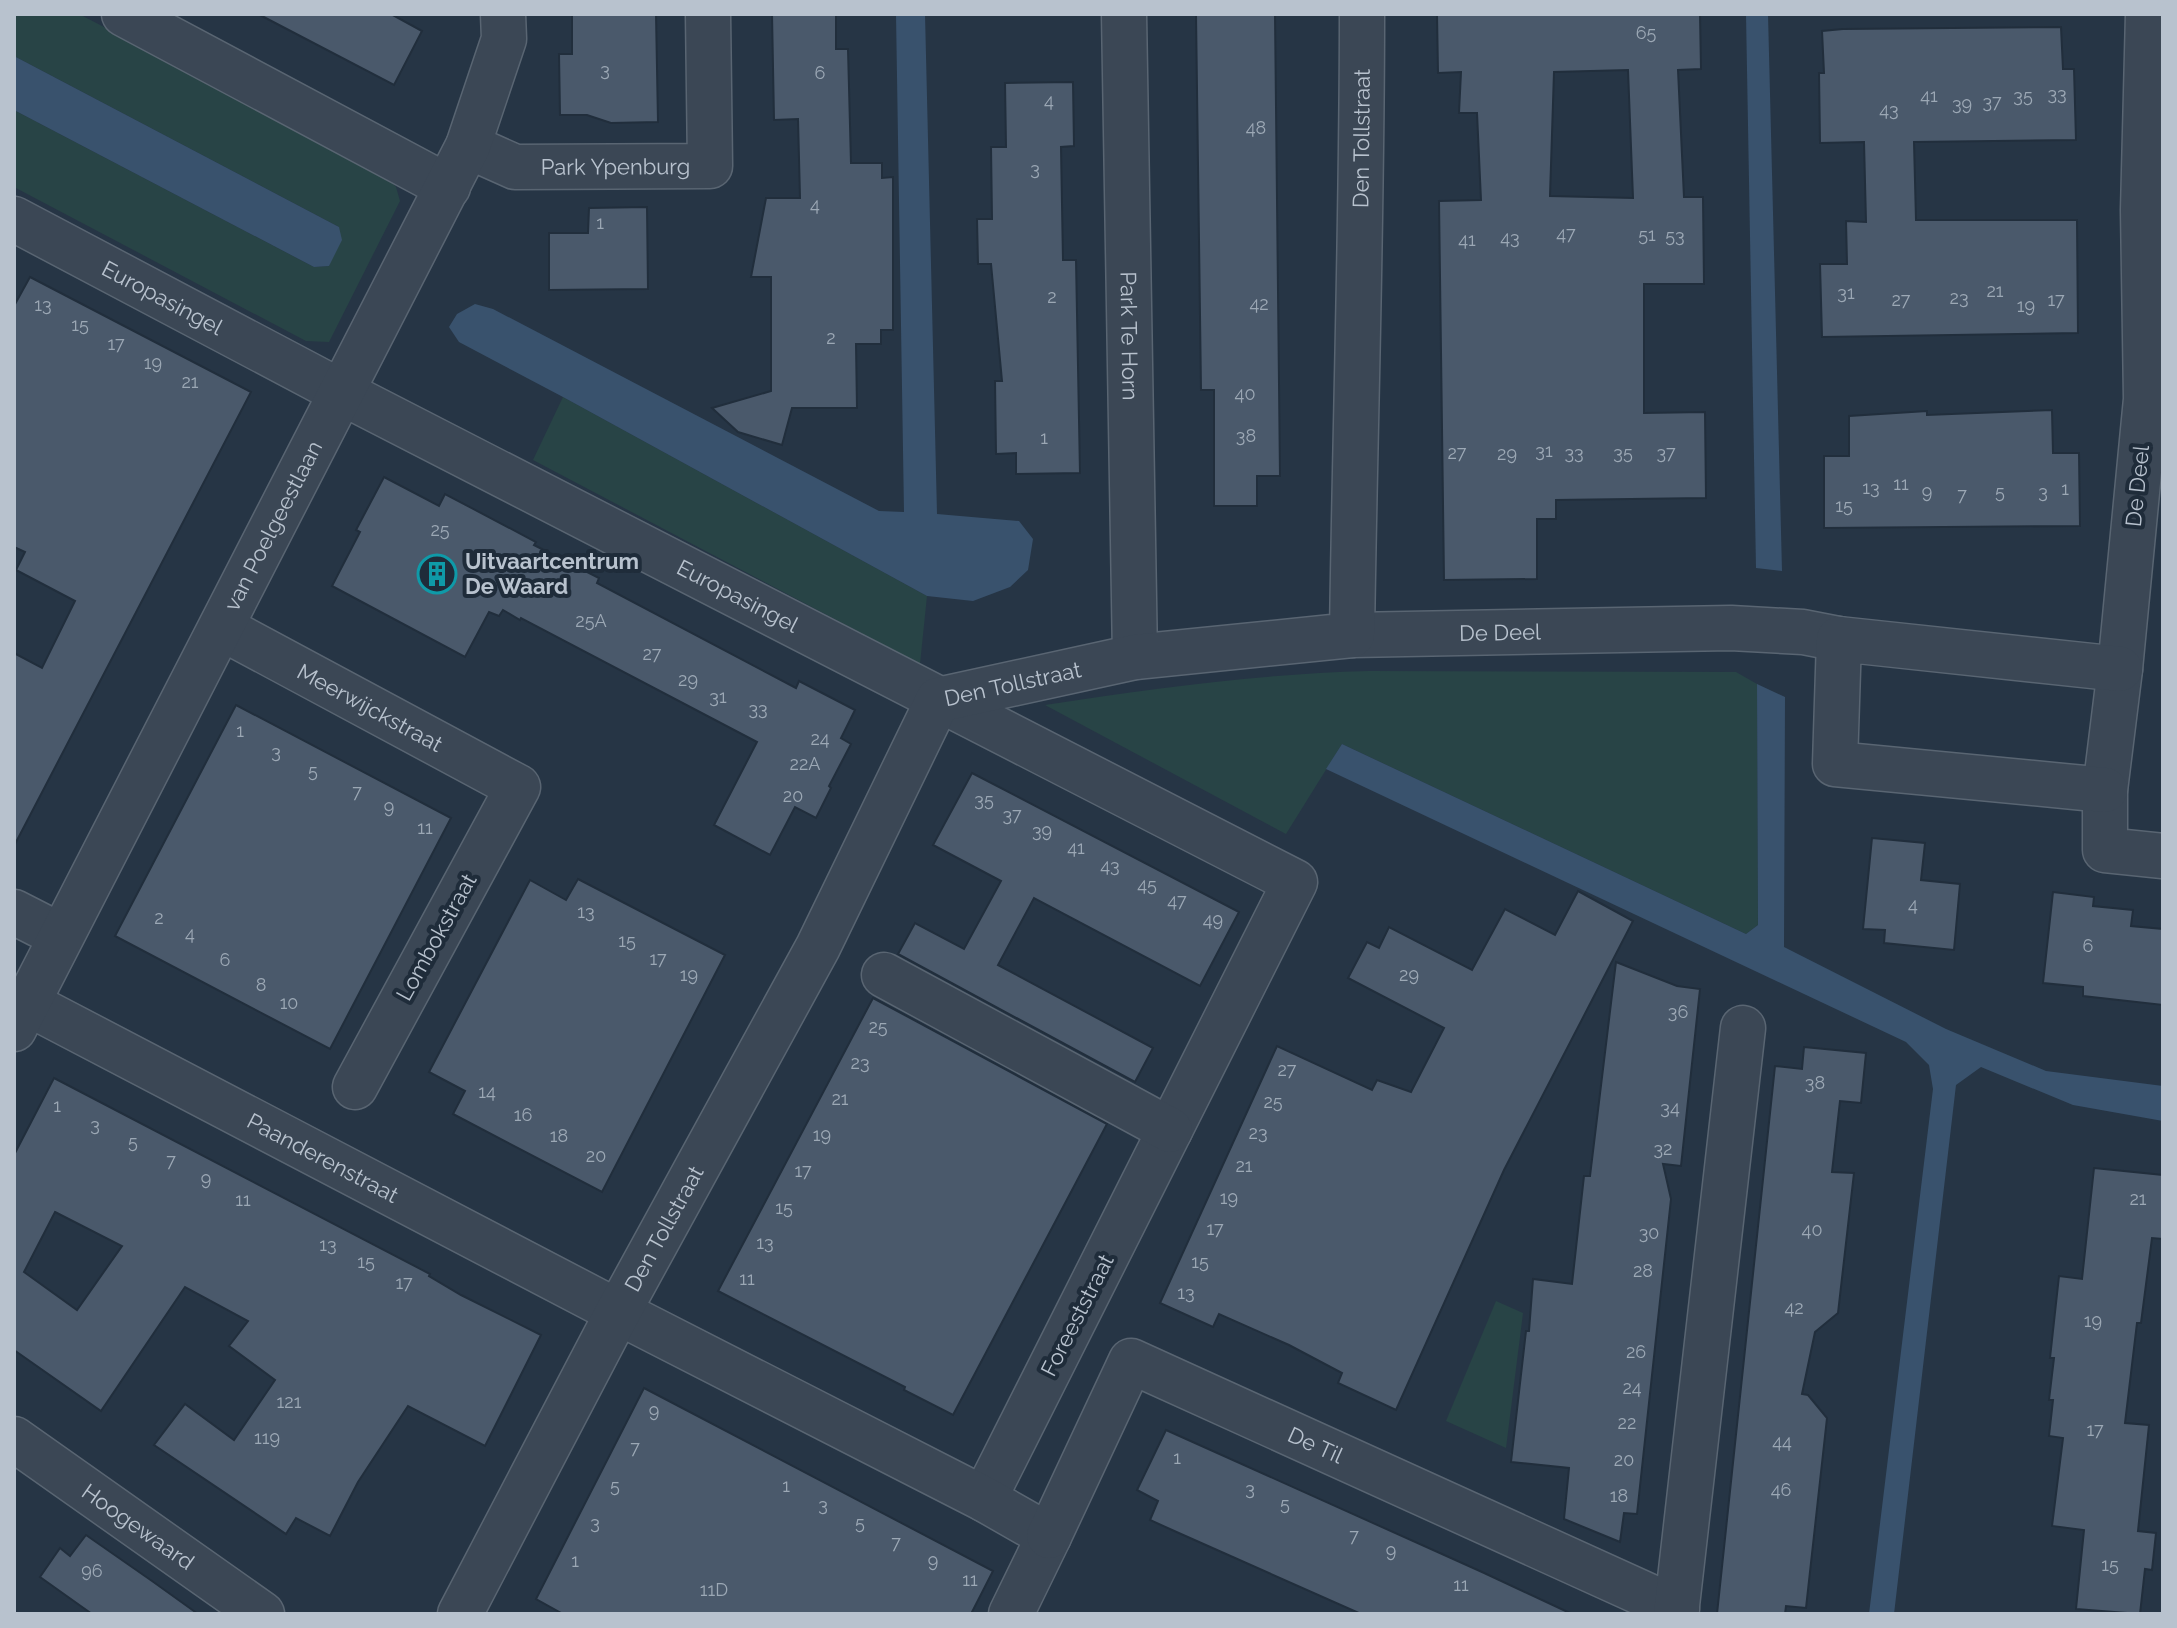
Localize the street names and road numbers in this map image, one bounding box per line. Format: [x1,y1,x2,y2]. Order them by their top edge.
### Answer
street label: Den Tollstraat [1347,68,1375,208]
street label: Park Ypenburg [541,153,690,180]
street label: Europasingel [98,255,227,340]
street label: Park Te Horn [1115,271,1144,401]
street label: van Poelgeestlaan [218,436,327,615]
street label: De Deel [2120,444,2154,528]
street label: Europasingel [673,554,803,638]
street label: De Deel [1459,619,1541,646]
street label: Den Tollstraat [942,656,1084,711]
street label: Meerwijckstraat [293,658,448,757]
street label: Lombokstraat [390,868,482,1005]
street label: Paanderenstraat [243,1108,404,1208]
street label: Den Tollstraat [619,1161,709,1296]
street label: Foreeststraat [1035,1249,1119,1380]
street label: De Til [1284,1421,1347,1469]
street label: Hoogewaard [77,1478,199,1575]

